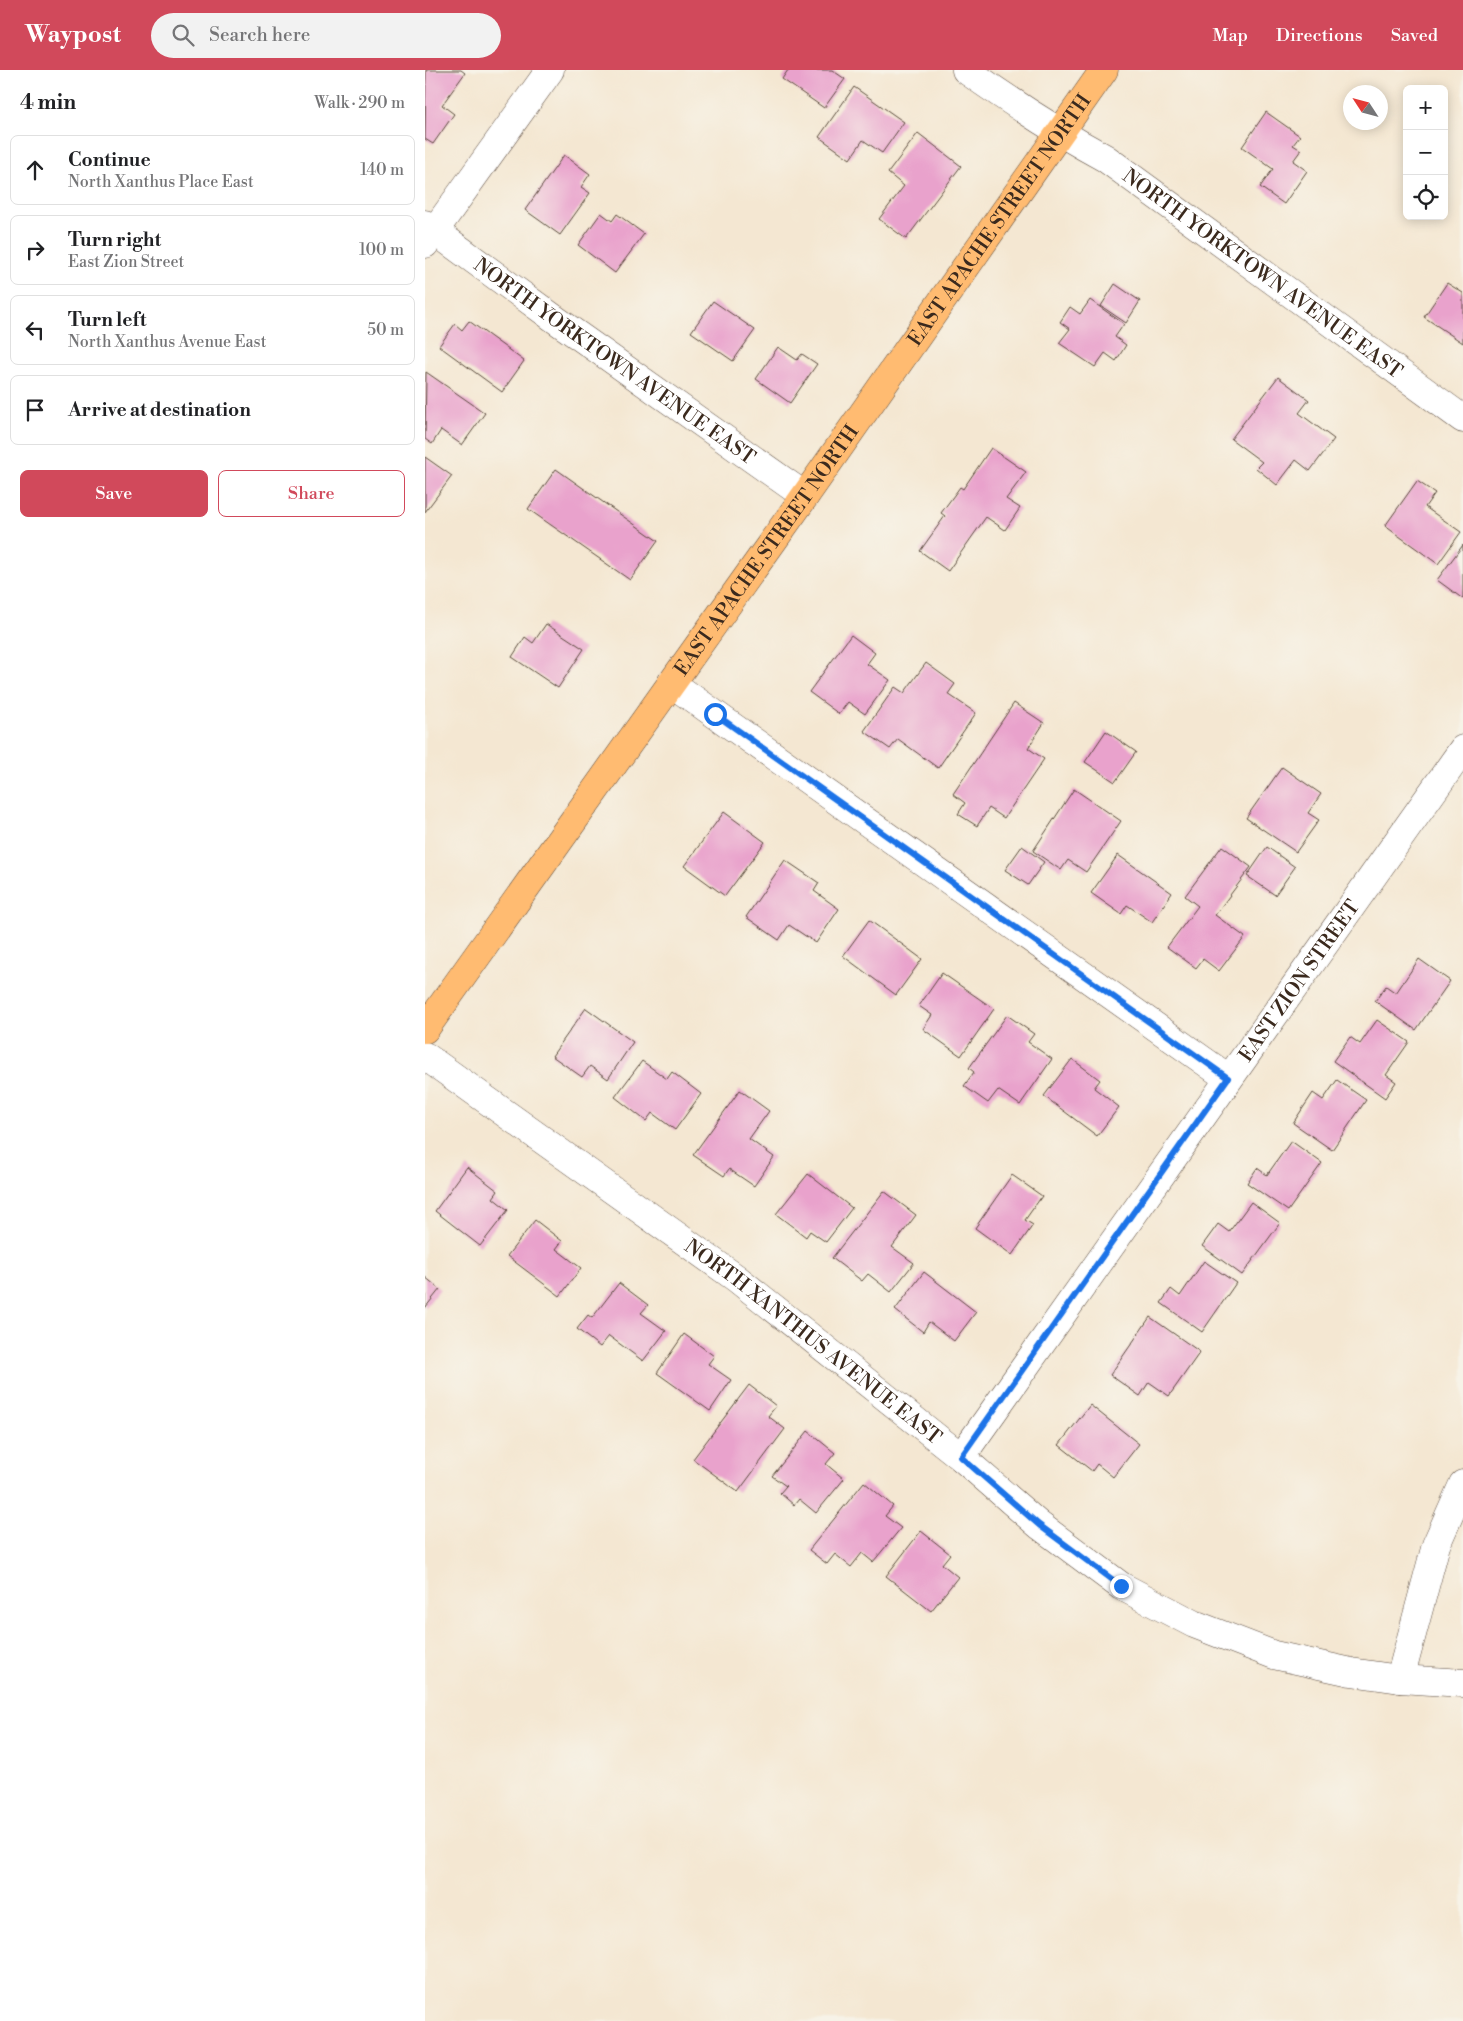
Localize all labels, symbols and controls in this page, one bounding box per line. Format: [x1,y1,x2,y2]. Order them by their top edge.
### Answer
search box [151,13,501,58]
text: Waypost [25,20,121,50]
icon: search [169,21,197,49]
text: Search here [209,23,310,47]
text: Map [1212,24,1248,47]
text: Directions [1276,24,1363,47]
text: Saved [1391,24,1438,47]
north arrow [1343,85,1388,130]
map controls [1403,85,1448,220]
button: + [1403,85,1448,130]
text: 4 min [20,90,76,116]
street label: EAST APACHE STREET NORTH [903,90,1097,352]
text: Walk · 290 m [314,93,405,113]
button: − [1403,130,1448,175]
text: Continue [68,148,151,172]
icon: ahead [21,156,49,184]
text: 140 m [360,160,404,180]
street label: NORTH YORKTOWN AVENUE EAST [1117,164,1407,385]
text: North Xanthus Place East [68,172,254,192]
button: locate [1403,175,1448,220]
text: Turn right [68,228,161,252]
icon: right [21,236,49,264]
text: 100 m [359,240,404,260]
text: East Zion Street [68,252,184,272]
street label: NORTH YORKTOWN AVENUE EAST [468,253,760,471]
text: Turn left [68,308,147,332]
icon: left [21,316,49,344]
text: 50 m [367,320,404,340]
text: North Xanthus Avenue East [68,332,266,352]
icon: arrive [21,396,49,424]
text: Arrive at destination [68,398,251,422]
street label: EAST APACHE STREET NORTH [670,420,865,681]
button: Save [20,470,208,517]
button: Share [218,470,405,517]
route start [704,703,727,726]
street label: EAST ZION STREET [1234,896,1366,1067]
street label: NORTH XANTHUS AVENUE EAST [679,1234,946,1451]
route end [1110,1575,1133,1598]

